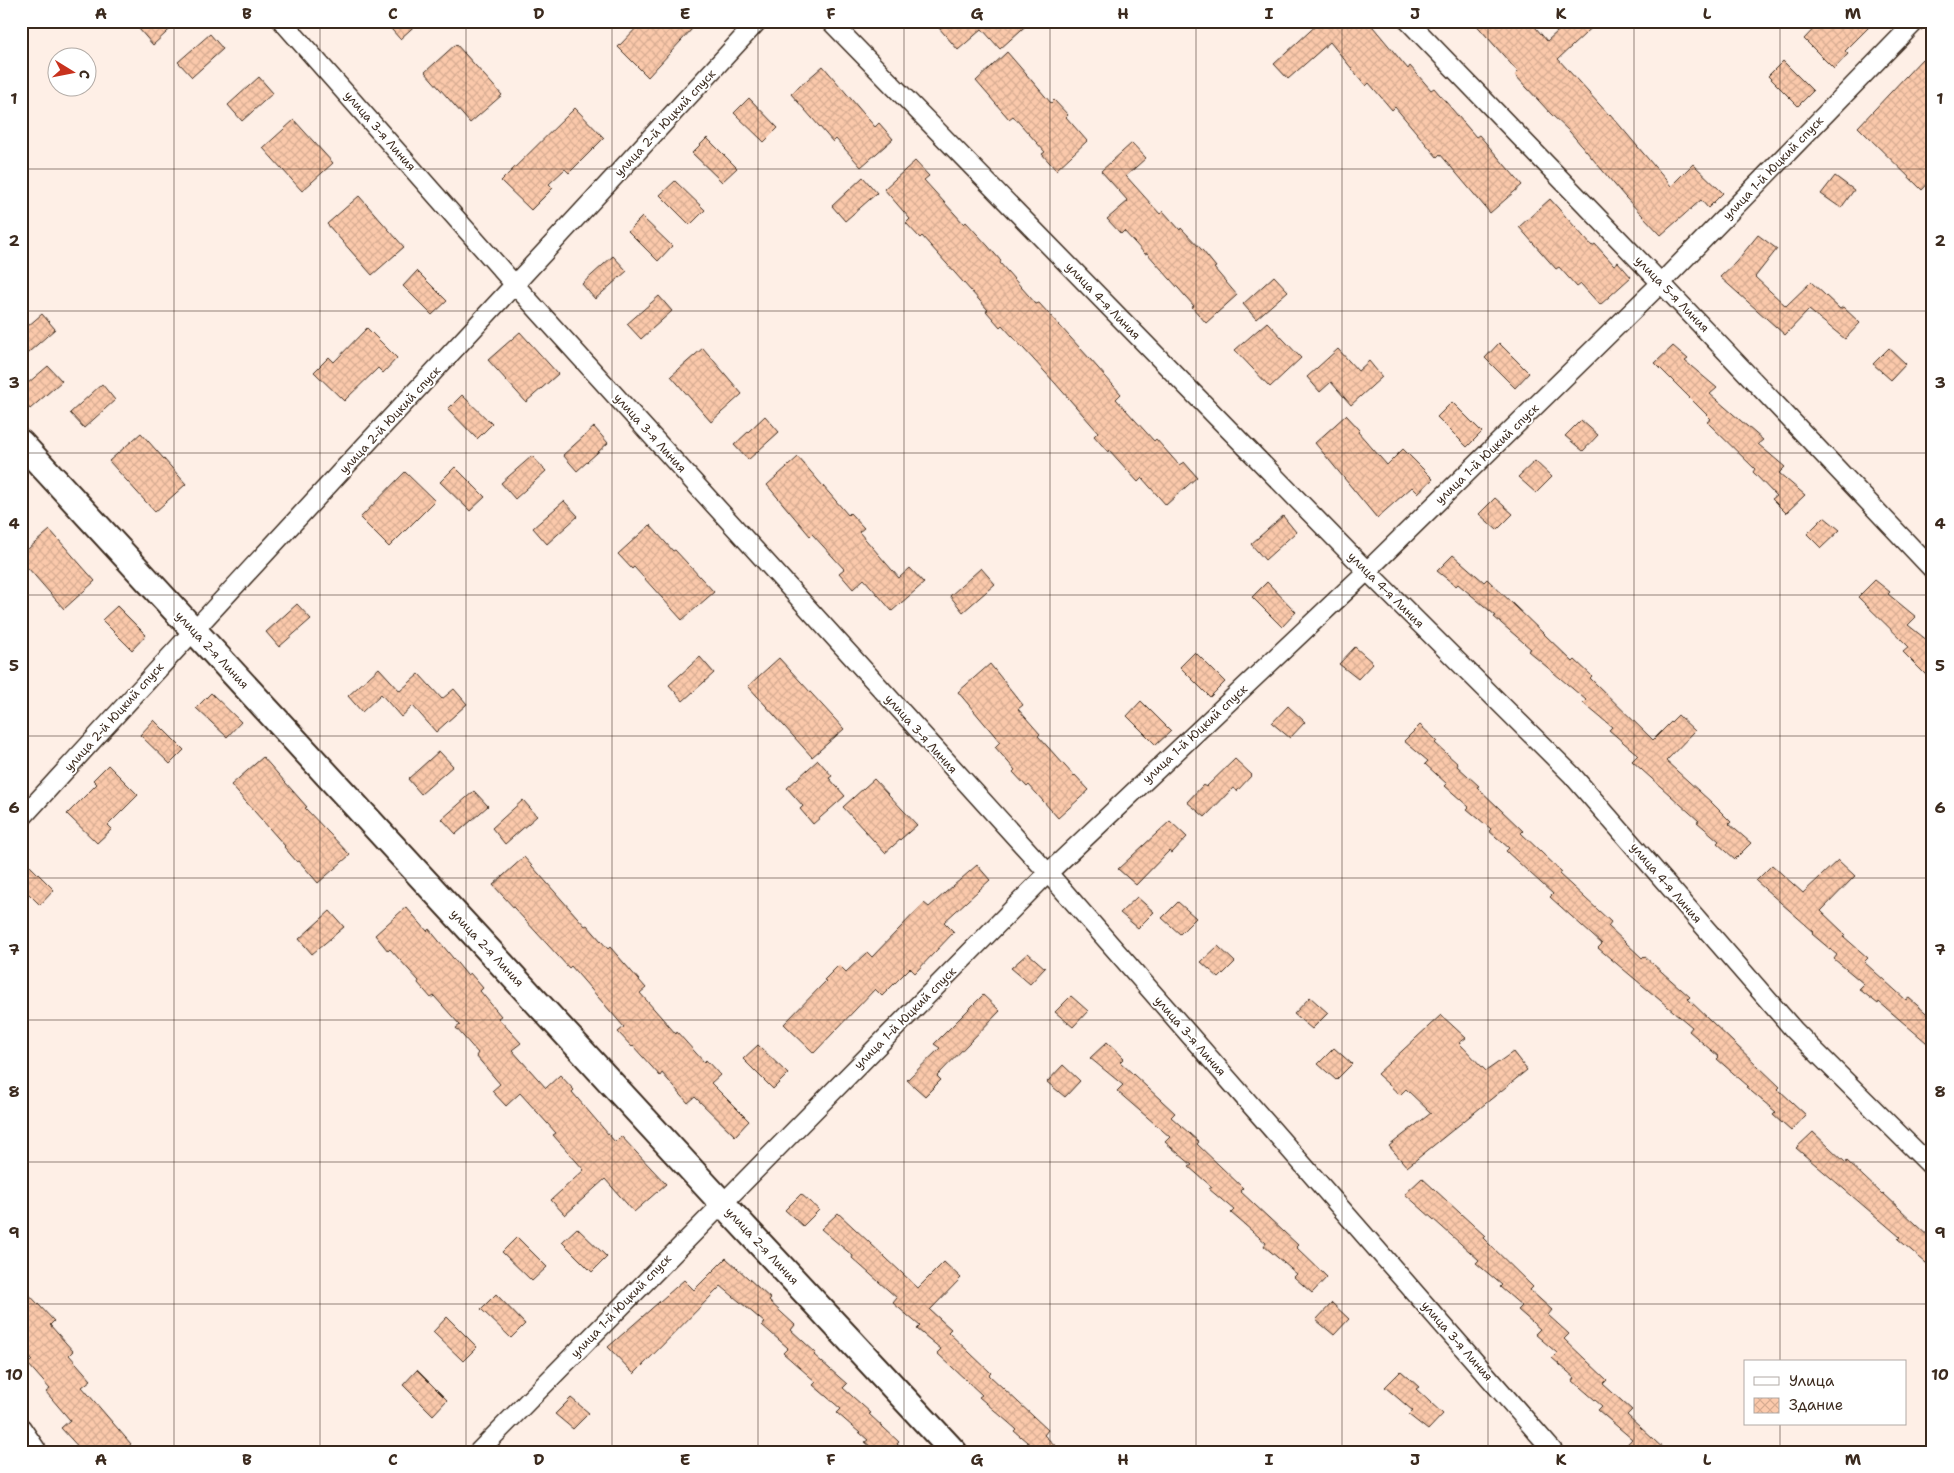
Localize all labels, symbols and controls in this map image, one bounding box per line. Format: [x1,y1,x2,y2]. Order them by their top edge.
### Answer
text: A [95,3,107,24]
text: B [242,3,252,24]
text: C [388,3,398,24]
text: D [533,3,545,24]
text: E [680,3,690,24]
text: F [826,3,836,24]
text: G [971,3,984,24]
text: H [1117,3,1129,24]
text: I [1265,3,1274,24]
text: J [1410,3,1420,24]
text: K [1556,3,1567,24]
text: L [1703,3,1712,24]
text: M [1845,3,1862,24]
north arrow [48,48,98,98]
street label: улица 2-й Юцкий спуск [611,65,719,180]
text: С [75,68,94,80]
text: 1 [10,88,18,109]
street label: улица 3-я Линия [341,88,419,174]
text: 1 [1936,88,1944,109]
street label: улица 1-й Юцкий спуск [1719,112,1827,223]
text: 2 [8,230,20,251]
text: 2 [1934,230,1946,251]
street label: улица 5-я Линия [1631,252,1713,336]
street label: улица 4-я Линия [1062,259,1144,343]
street label: улица 2-й Юцкий спуск [336,362,444,477]
text: 3 [8,372,20,393]
text: 3 [1934,372,1946,393]
street label: улица 3-я Линия [610,390,690,476]
street label: улица 1-й Юцкий спуск [1432,400,1543,508]
text: 4 [8,513,20,534]
text: 4 [1934,513,1946,534]
street label: улица 4-я Линия [1344,548,1428,632]
street label: улица 2-я Линия [172,608,252,692]
text: 5 [9,655,19,676]
text: 5 [1935,655,1945,676]
street label: улица 2-й Юцкий спуск [61,659,168,775]
street label: улица 1-й Юцкий спуск [1139,681,1251,787]
street label: улица 3-я Линия [881,691,961,777]
text: 6 [8,797,20,818]
text: 6 [1934,797,1946,818]
street label: улица 4-я Линия [1627,839,1705,927]
street label: улица 2-я Линия [447,906,527,990]
text: 7 [8,939,20,960]
text: 7 [1934,939,1946,960]
street label: улица 1-й Юцкий спуск [850,963,960,1073]
street label: улица 3-я Линия [1151,993,1229,1079]
text: 8 [8,1081,20,1102]
text: 8 [1934,1081,1946,1102]
street label: улица 2-я Линия [722,1204,802,1288]
text: 9 [8,1222,20,1243]
text: 9 [1934,1222,1946,1243]
street label: улица 1-й Юцкий спуск [567,1250,675,1361]
street label: улица 3-я Линия [1418,1298,1496,1384]
legend [1744,1360,1906,1426]
text: 10 [5,1364,23,1385]
text: 10 [1931,1364,1949,1385]
text: Улица [1789,1371,1835,1391]
text: Здание [1789,1395,1843,1415]
text: A [95,1449,107,1470]
text: B [242,1449,252,1470]
text: C [388,1449,398,1470]
text: D [533,1449,545,1470]
text: E [680,1449,690,1470]
text: F [826,1449,836,1470]
text: G [971,1449,984,1470]
text: H [1117,1449,1129,1470]
text: I [1265,1449,1274,1470]
text: J [1410,1449,1420,1470]
text: K [1556,1449,1567,1470]
text: L [1703,1449,1712,1470]
text: M [1845,1449,1862,1470]

